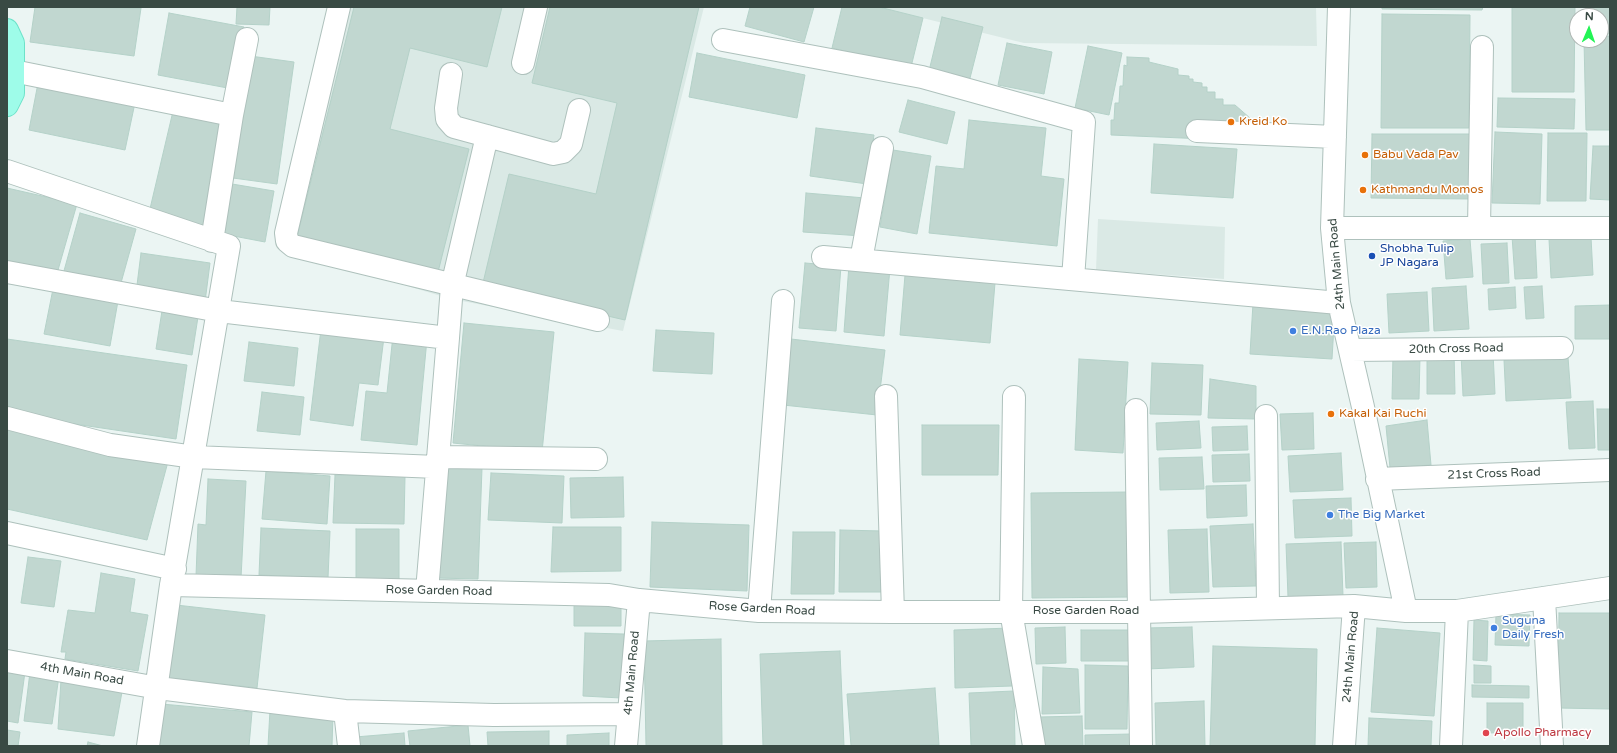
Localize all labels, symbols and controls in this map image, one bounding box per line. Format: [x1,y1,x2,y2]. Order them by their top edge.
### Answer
north arrow [1569,8,1609,48]
text: N [1585,10,1594,23]
place label: Kreid Ko [1239,115,1287,129]
marker: Kreid Ko [1226,117,1236,127]
place label: Babu Vada Pav [1373,148,1459,162]
marker: Babu Vada Pav [1360,150,1370,160]
place label: Kathmandu Momos [1371,183,1483,197]
marker: Kathmandu Momos [1358,185,1368,195]
street label: 24th Main Road [1326,218,1348,310]
place label: Shobha Tulip JP Nagara [1380,242,1454,270]
marker: Shobha Tulip JP Nagara [1367,251,1377,261]
place label: E.N.Rao Plaza [1301,324,1381,338]
marker: E.N.Rao Plaza [1288,326,1298,336]
street label: 20th Cross Road [1408,341,1504,357]
place label: Kakal Kai Ruchi [1339,407,1426,421]
marker: Kakal Kai Ruchi [1326,409,1336,419]
street label: 21st Cross Road [1447,465,1541,483]
place label: The Big Market [1338,508,1425,522]
marker: The Big Market [1325,510,1335,520]
street label: Rose Garden Road [386,583,492,599]
street label: Rose Garden Road [708,599,816,619]
street label: Rose Garden Road [1033,604,1139,618]
street label: 24th Main Road [1340,611,1362,703]
place label: Suguna Daily Fresh [1502,614,1564,642]
marker: Suguna Daily Fresh [1489,623,1499,633]
street label: 4th Main Road [621,630,643,716]
street label: 4th Main Road [39,660,125,688]
place label: Apollo Pharmacy [1494,726,1591,740]
marker: Apollo Pharmacy [1481,728,1491,738]

